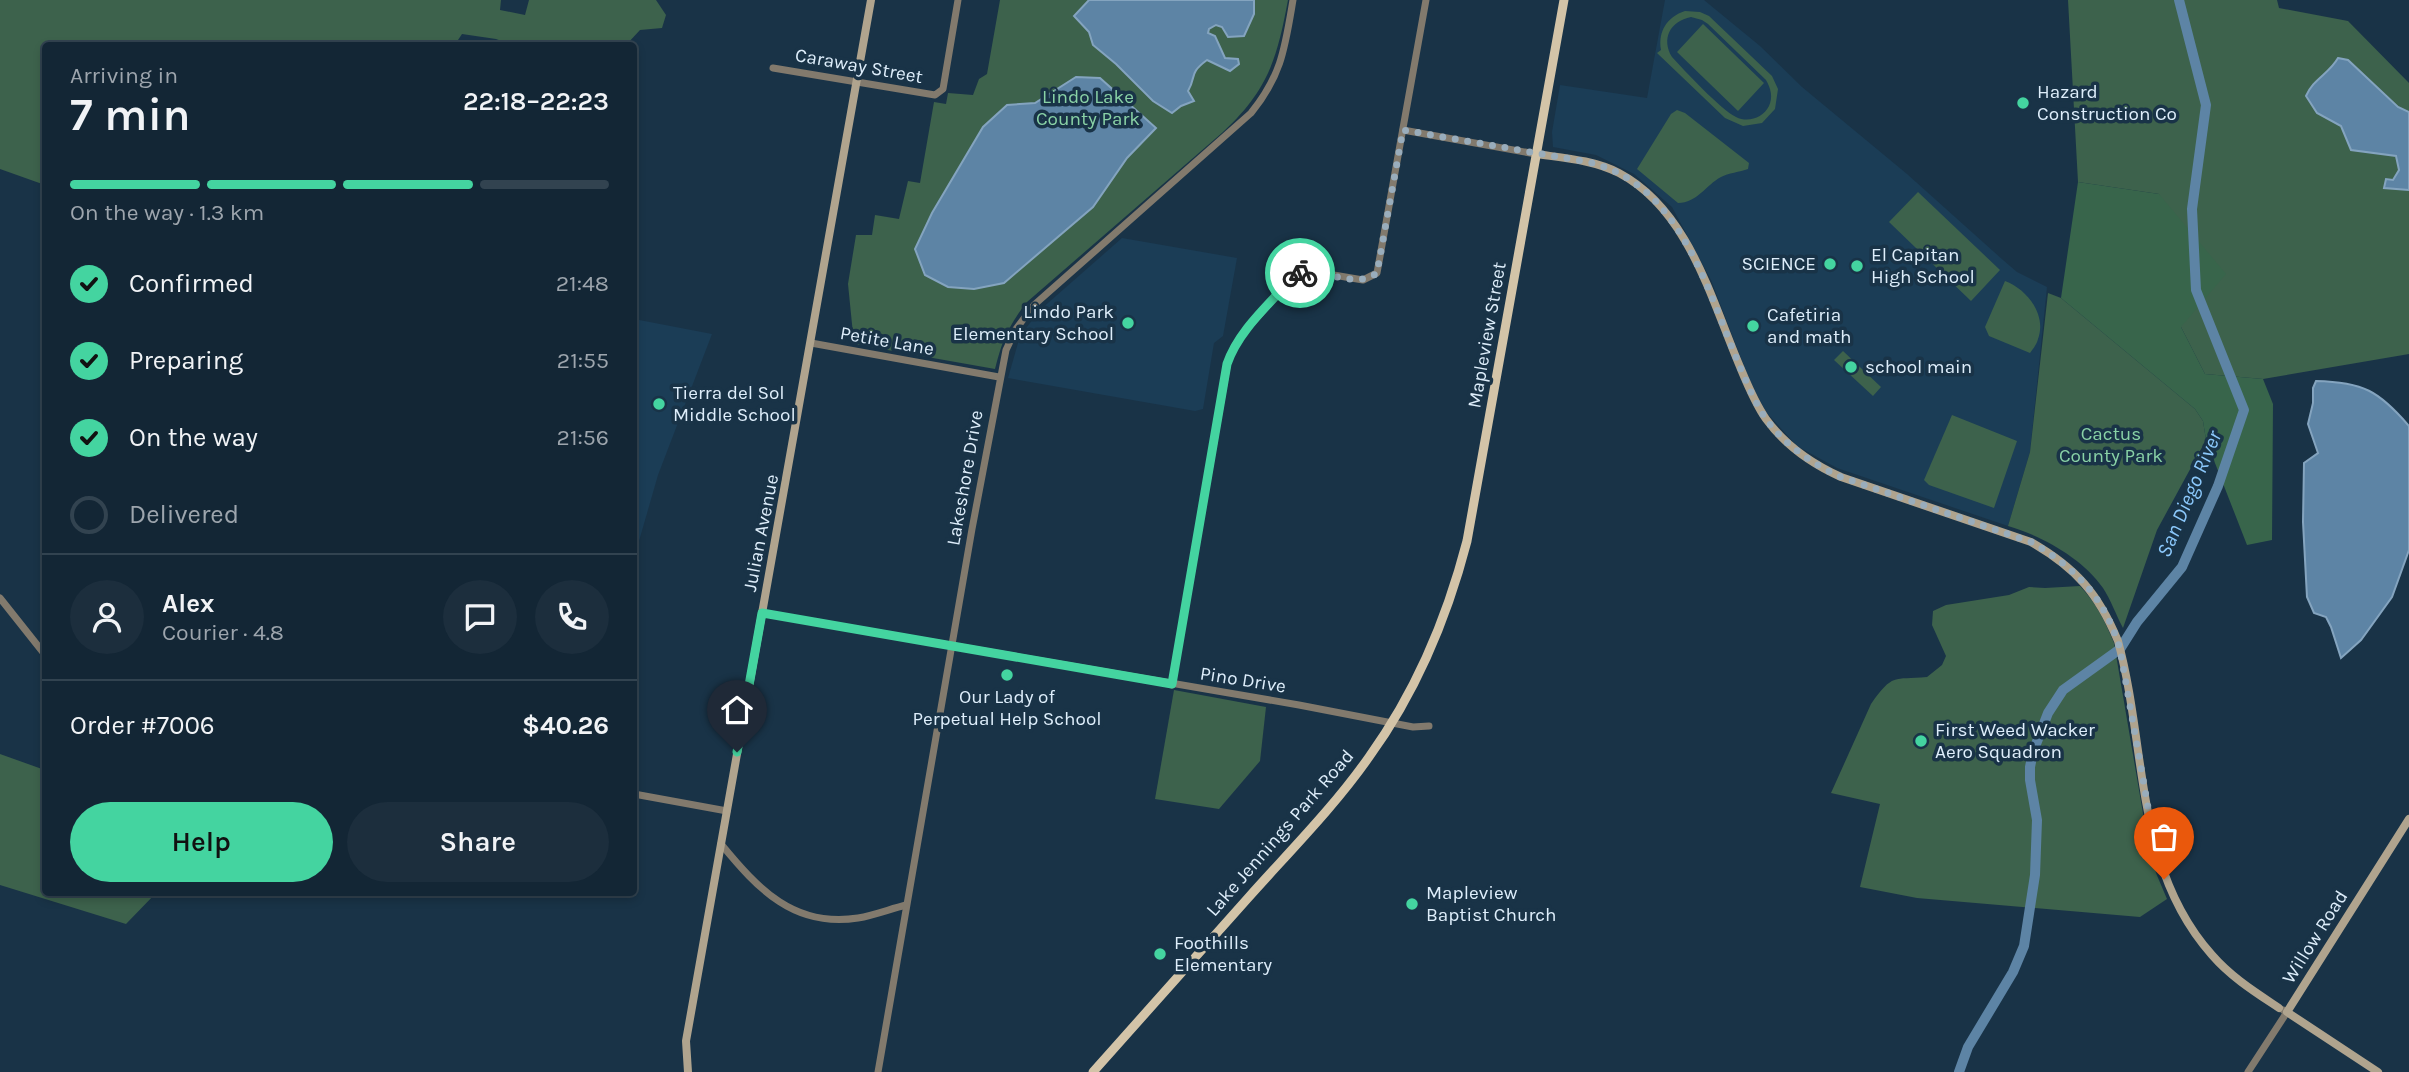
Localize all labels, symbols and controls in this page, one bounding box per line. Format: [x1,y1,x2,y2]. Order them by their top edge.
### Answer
street label: Caraway Street [793,44,925,88]
text: Arriving in [70,62,178,89]
place label: Hazard Construction Co [2037,81,2177,125]
text: 22:18–22:23 [463,86,609,117]
park label: Lindo Lake County Park [1036,86,1140,130]
text: 7 min [70,88,191,142]
marker: Hazard Construction Co [2015,95,2031,111]
text: On the way · 1.3 km [70,199,264,226]
courier [1265,238,1335,308]
place label: El Capitan High School [1871,244,1975,288]
place label: SCIENCE [1742,253,1816,275]
icon: bike [1281,254,1319,292]
marker: SCIENCE [1822,256,1838,272]
marker: El Capitan High School [1849,258,1865,274]
street label: Mapleview Street [1463,260,1511,410]
icon: check [70,265,108,303]
text: Confirmed [129,268,254,299]
text: 21:48 [556,270,609,297]
place label: Lindo Park Elementary School [953,301,1114,345]
place label: Cafetiria and math [1767,304,1852,348]
marker: Lindo Park Elementary School [1120,315,1136,331]
marker: Cafetiria and math [1745,318,1761,334]
street label: Petite Lane [838,322,936,360]
icon: check [70,342,108,380]
text: Preparing [129,345,243,376]
text: 21:55 [557,347,609,374]
place label: school main [1865,356,1972,378]
marker: school main [1843,359,1859,375]
place label: Tierra del Sol Middle School [673,382,796,426]
marker: Tierra del Sol Middle School [651,396,667,412]
street label: Lakeshore Drive [942,409,988,547]
icon: check [70,419,108,457]
text: On the way [129,422,258,453]
park label: Cactus County Park [2059,423,2163,467]
text: 21:56 [557,424,609,451]
water label: San Diego River [2152,426,2227,561]
street label: Julian Avenue [739,472,783,594]
text: Delivered [129,499,239,530]
button: person [70,580,144,654]
button: chat [443,580,517,654]
button: phone [535,580,609,654]
text: Alex [162,588,214,619]
text: Courier · 4.8 [162,619,284,646]
street label: Pino Drive [1198,662,1288,698]
marker: Our Lady of Perpetual Help School [999,667,1015,683]
pin [707,680,767,752]
place label: Our Lady of Perpetual Help School [912,686,1102,730]
icon: home [718,691,756,729]
text: Order #7006 [70,710,215,741]
text: $40.26 [522,710,609,741]
place label: First Weed Wacker Aero Squadron [1935,719,2095,763]
marker: First Weed Wacker Aero Squadron [1913,733,1929,749]
street label: Lake Jennings Park Road [1202,745,1358,921]
button: Help [70,802,333,882]
button: Share [347,802,609,882]
pin [2134,807,2194,879]
icon: bag [2145,818,2183,856]
place label: Mapleview Baptist Church [1426,882,1557,926]
street label: Willow Road [2278,886,2352,988]
marker: Mapleview Baptist Church [1404,896,1420,912]
place label: Foothills Elementary [1174,932,1272,976]
marker: Foothills Elementary [1152,946,1168,962]

